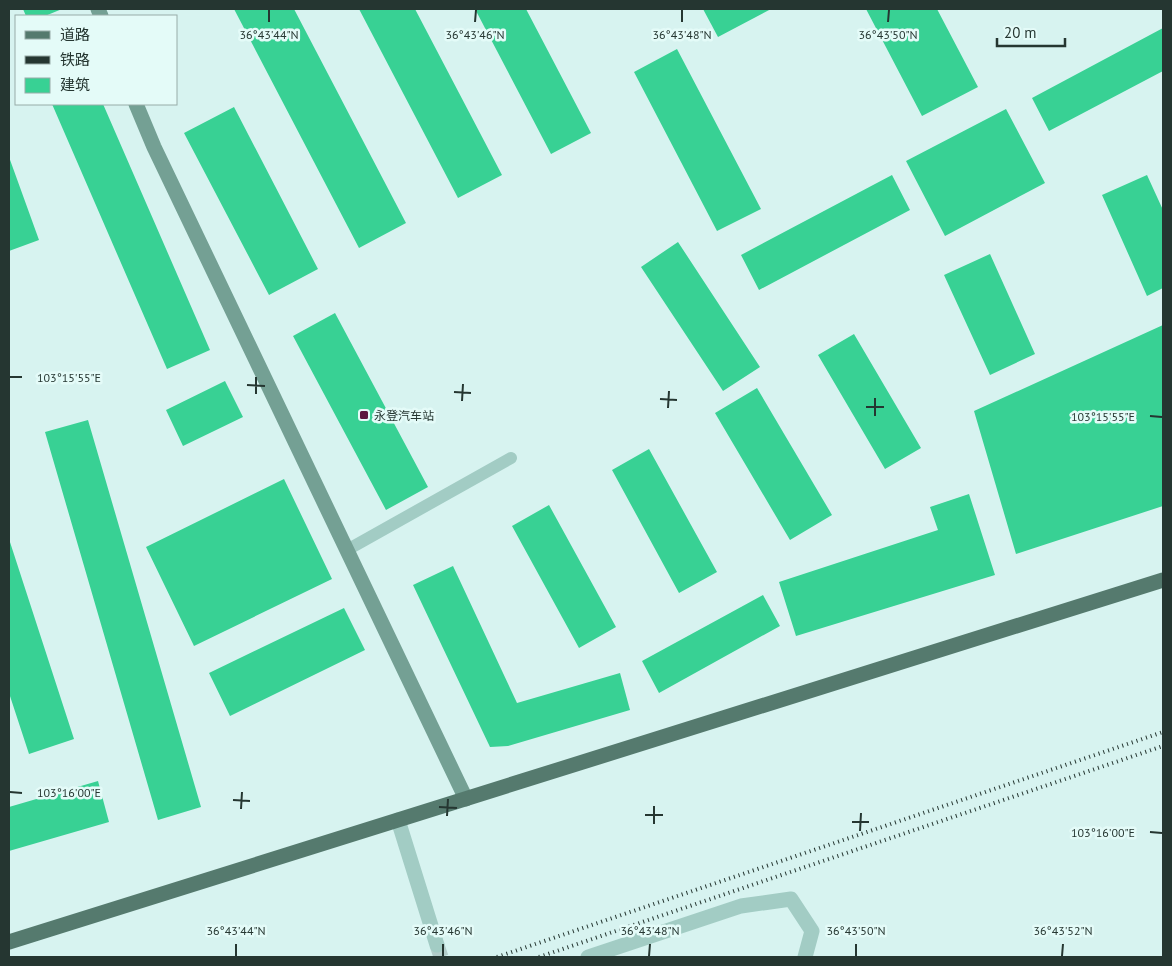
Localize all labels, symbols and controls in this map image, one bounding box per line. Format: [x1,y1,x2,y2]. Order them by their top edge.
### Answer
legend [15,15,178,105]
scale bar [997,15,1064,47]
text: 20 m [1004,23,1037,42]
text: 道路 [60,25,90,44]
text: 36°43'44"N [239,27,299,42]
text: 36°43'46"N [445,27,505,42]
text: 36°43'48"N [652,27,712,42]
text: 36°43'50"N [858,27,918,42]
text: 铁路 [60,50,90,69]
text: 建筑 [60,75,90,94]
text: 103°15'55"E [37,370,101,385]
place label: 永登汽车站 [374,408,434,423]
marker: 永登汽车站 [358,409,370,421]
text: 103°15'55"E [1071,409,1135,424]
text: 103°16'00"E [37,785,101,800]
text: 103°16'00"E [1071,825,1135,840]
text: 36°43'44"N [206,923,266,938]
text: 36°43'46"N [413,923,473,938]
text: 36°43'48"N [620,923,680,938]
text: 36°43'50"N [826,923,886,938]
text: 36°43'52"N [1033,923,1093,938]

